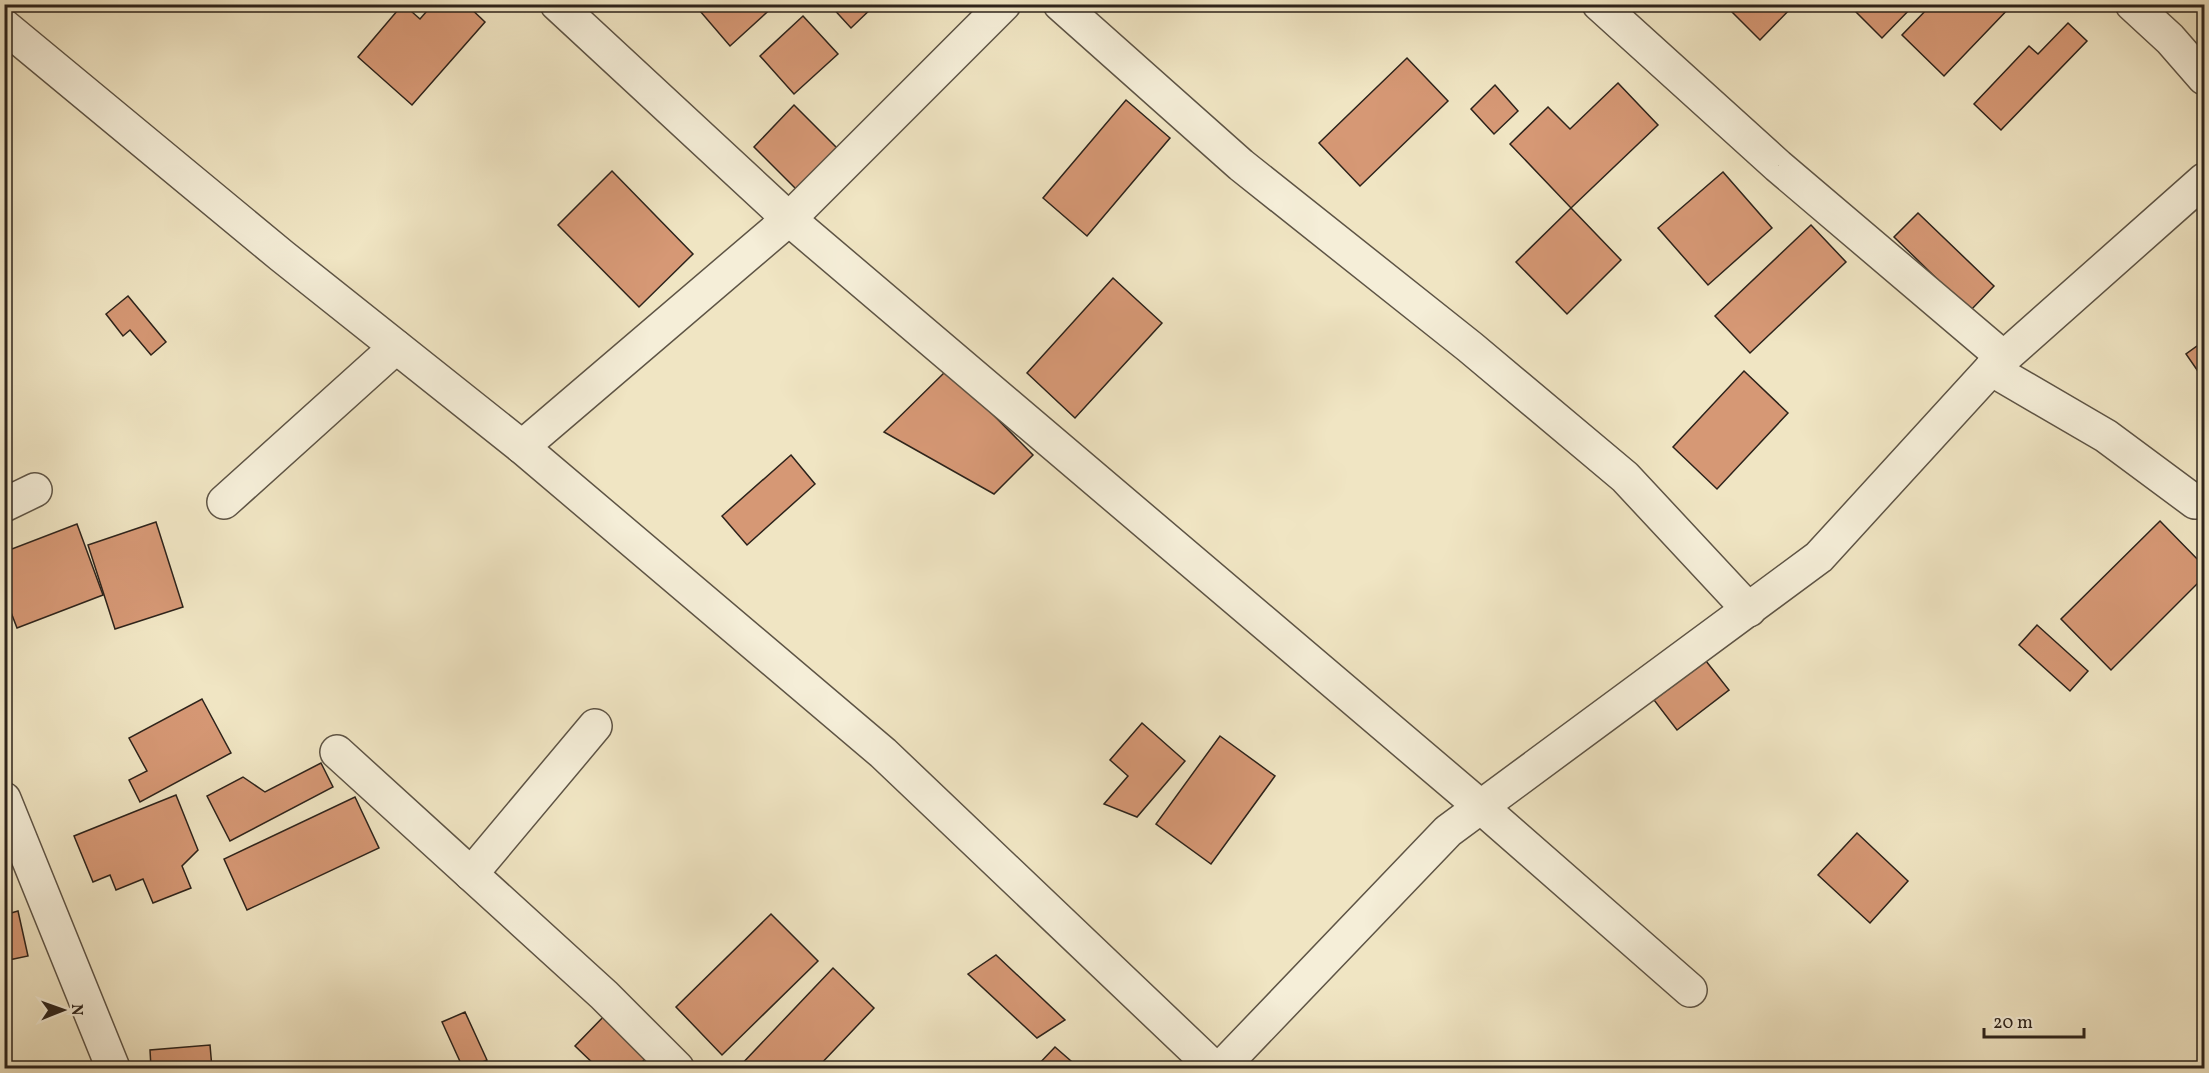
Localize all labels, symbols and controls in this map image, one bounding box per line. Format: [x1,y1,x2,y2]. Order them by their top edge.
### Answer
north arrow [33,980,93,1040]
scale bar [1984,1001,2084,1039]
text: N [65,1004,87,1016]
text: 20 m [1993,1011,2033,1036]

